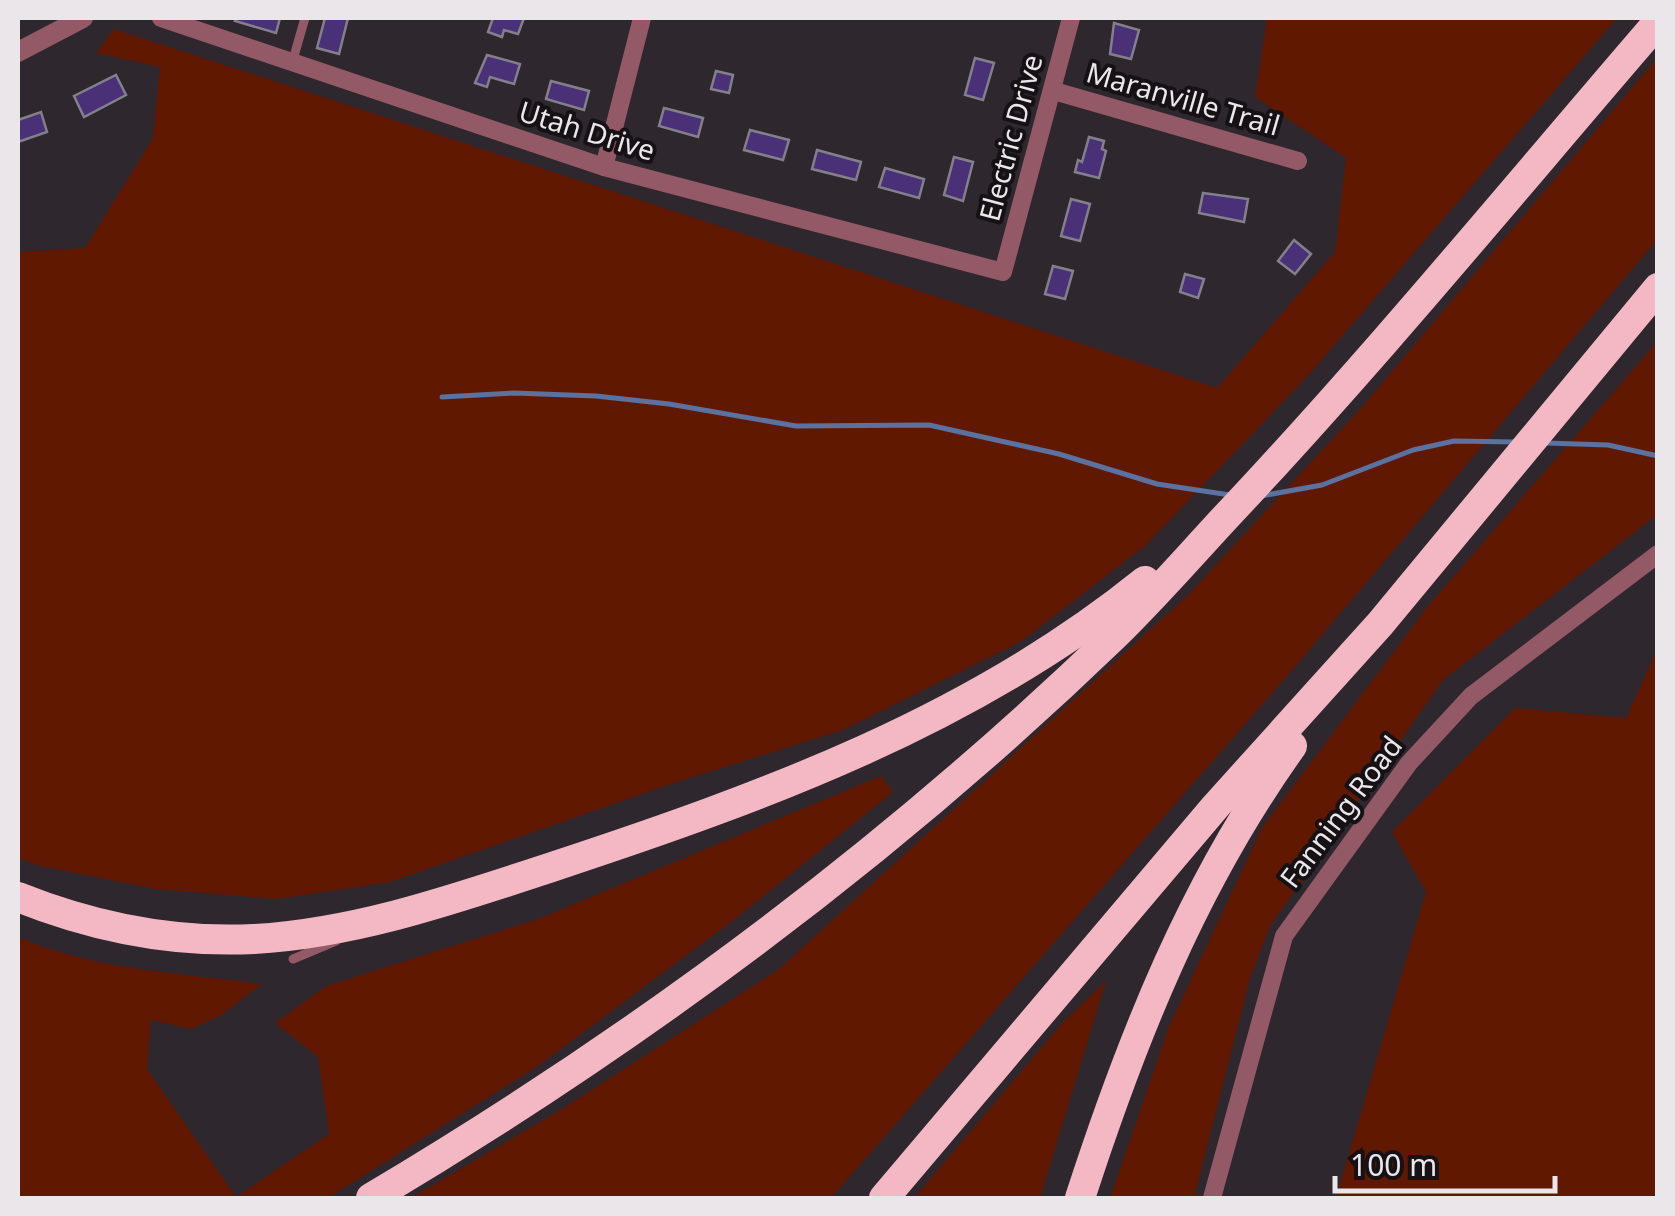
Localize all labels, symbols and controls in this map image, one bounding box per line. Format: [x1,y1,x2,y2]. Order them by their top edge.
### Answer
street label: Electric Drive [970,50,1051,225]
street label: Maranville Trail [1082,52,1284,144]
street label: Utah Drive [515,91,660,169]
street label: Fanning Road [1271,728,1410,895]
scale bar [1335,1131,1555,1193]
text: 100 m [1350,1144,1437,1185]

